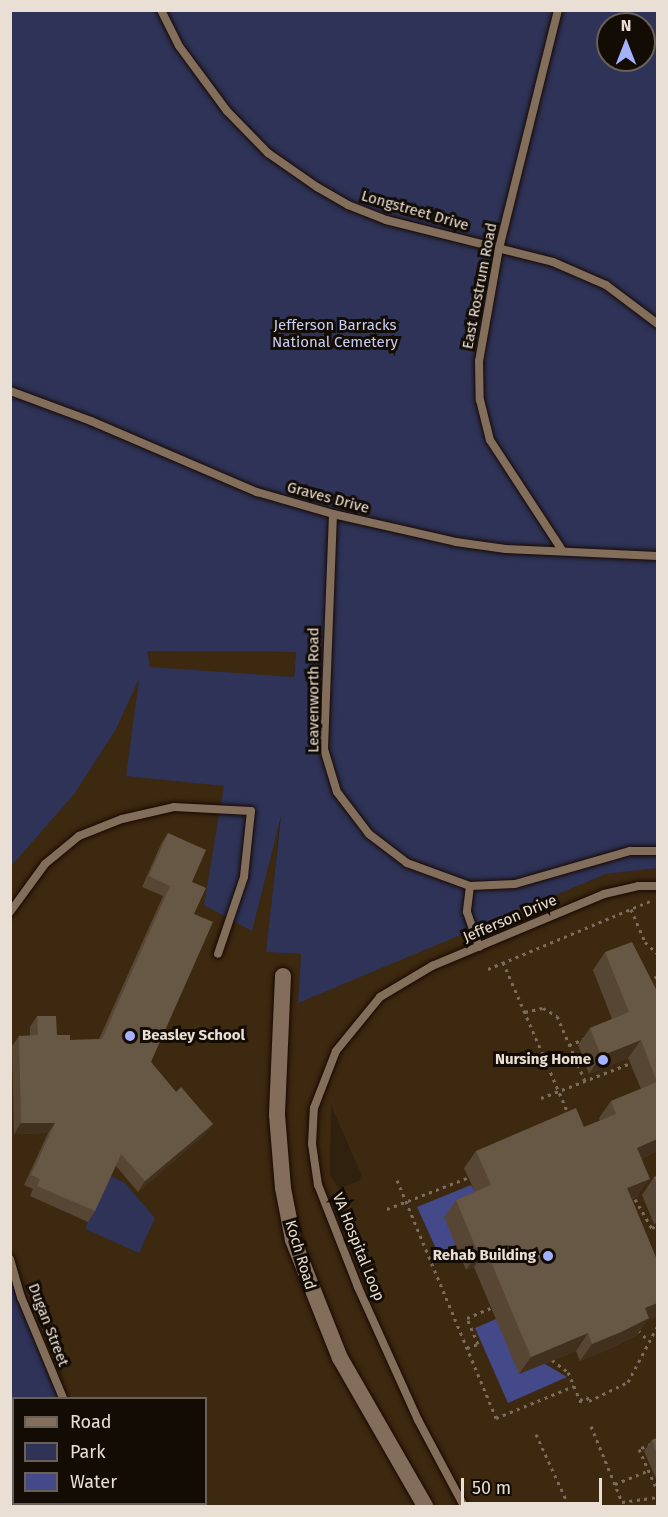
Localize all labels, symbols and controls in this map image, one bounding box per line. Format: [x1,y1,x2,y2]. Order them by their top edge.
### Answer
north arrow [596,12,656,72]
text: N [621,16,631,35]
street label: Longstreet Drive [359,187,471,235]
street label: East Rostrum Road [459,221,501,351]
park label: Jefferson Barracks National Cemetery [272,316,398,351]
street label: Graves Drive [285,478,371,518]
street label: Leavenworth Road [305,627,323,753]
street label: Jefferson Drive [460,891,560,947]
place label: Beasley School [142,1027,245,1045]
marker: Beasley School [123,1029,137,1043]
place label: Nursing Home [495,1051,591,1069]
marker: Nursing Home [596,1053,610,1067]
street label: VA Hospital Loop [328,1190,388,1304]
street label: Koch Road [281,1218,319,1292]
place label: Rehab Building [433,1247,536,1265]
marker: Rehab Building [541,1249,555,1263]
street label: Dugan Street [24,1281,72,1369]
legend [12,1397,207,1505]
text: Road [70,1411,112,1433]
text: Park [70,1441,105,1463]
scale bar [464,1466,605,1504]
text: Water [70,1471,117,1493]
text: 50 m [472,1477,511,1499]

